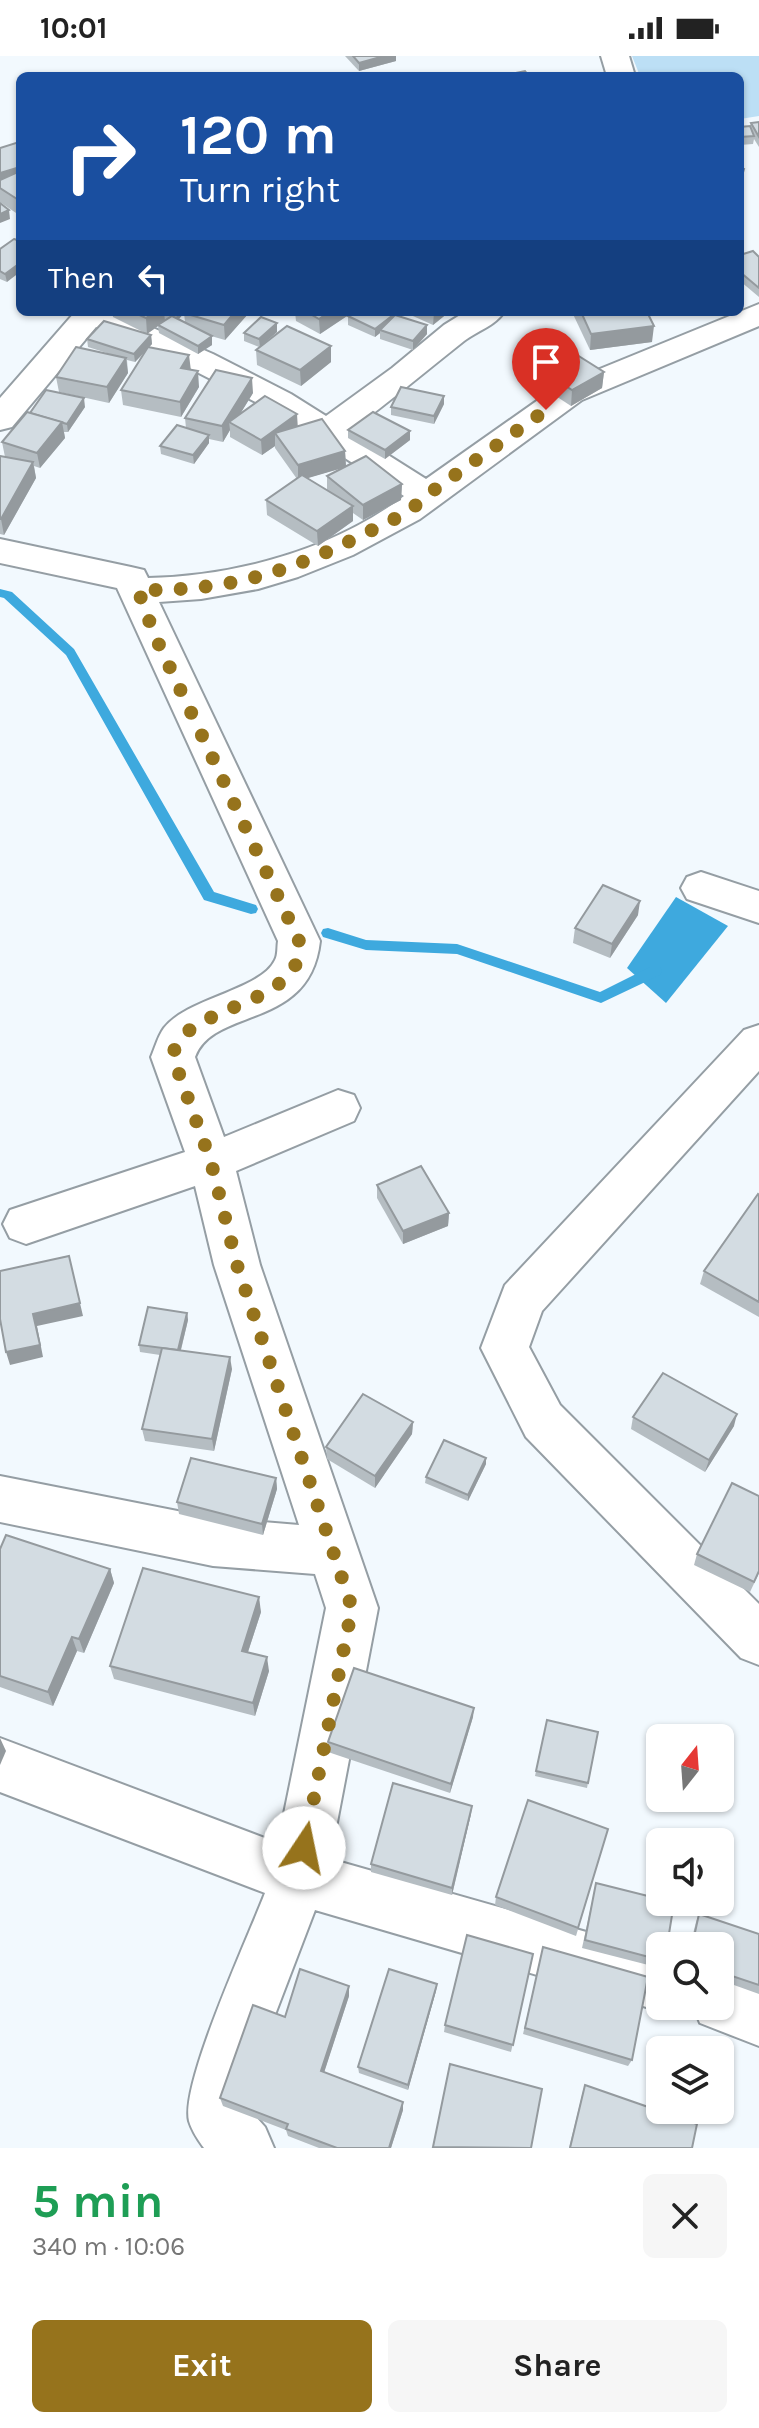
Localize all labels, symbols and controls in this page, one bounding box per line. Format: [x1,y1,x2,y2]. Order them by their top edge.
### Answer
text: 10:01 [40,10,107,46]
text: 120 m [180,102,337,167]
icon: right [48,104,152,208]
text: Turn right [180,169,340,211]
icon: left [131,256,175,300]
text: Then [48,260,115,296]
pin [512,328,580,410]
icon: arrive [524,340,568,384]
north arrow [646,1724,734,1812]
map controls [646,1724,734,2124]
position arrow [262,1806,346,1890]
button: sound [646,1828,734,1916]
button: search [646,1932,734,2020]
button: layers [646,2036,734,2124]
text: 5 min [32,2173,163,2229]
button: close [643,2174,727,2258]
text: 340 m · 10:06 [32,2231,185,2262]
button: Exit [32,2320,372,2412]
button: Share [388,2320,727,2412]

